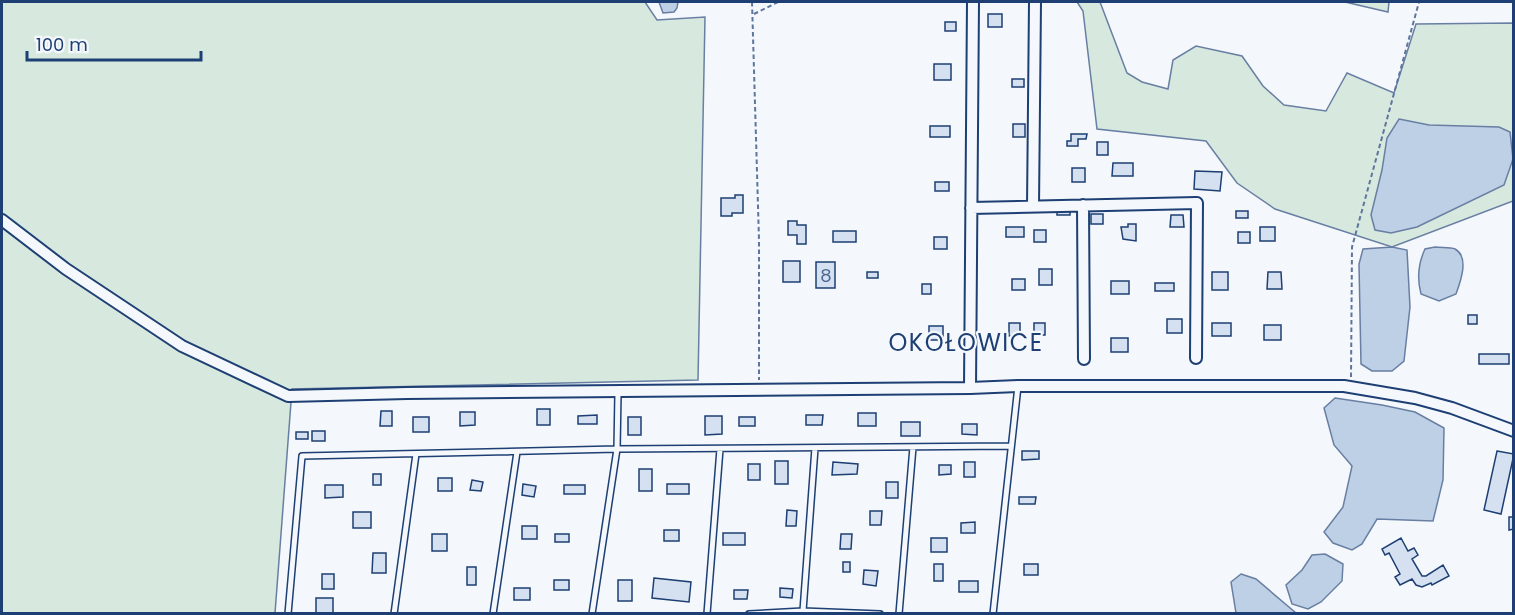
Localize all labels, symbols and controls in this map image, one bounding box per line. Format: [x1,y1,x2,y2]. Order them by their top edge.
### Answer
scale bar [27,24,201,62]
text: 100 m [36,32,88,57]
house number: 8 [820,263,832,288]
district label: OKOŁOWICE [888,326,1044,359]

